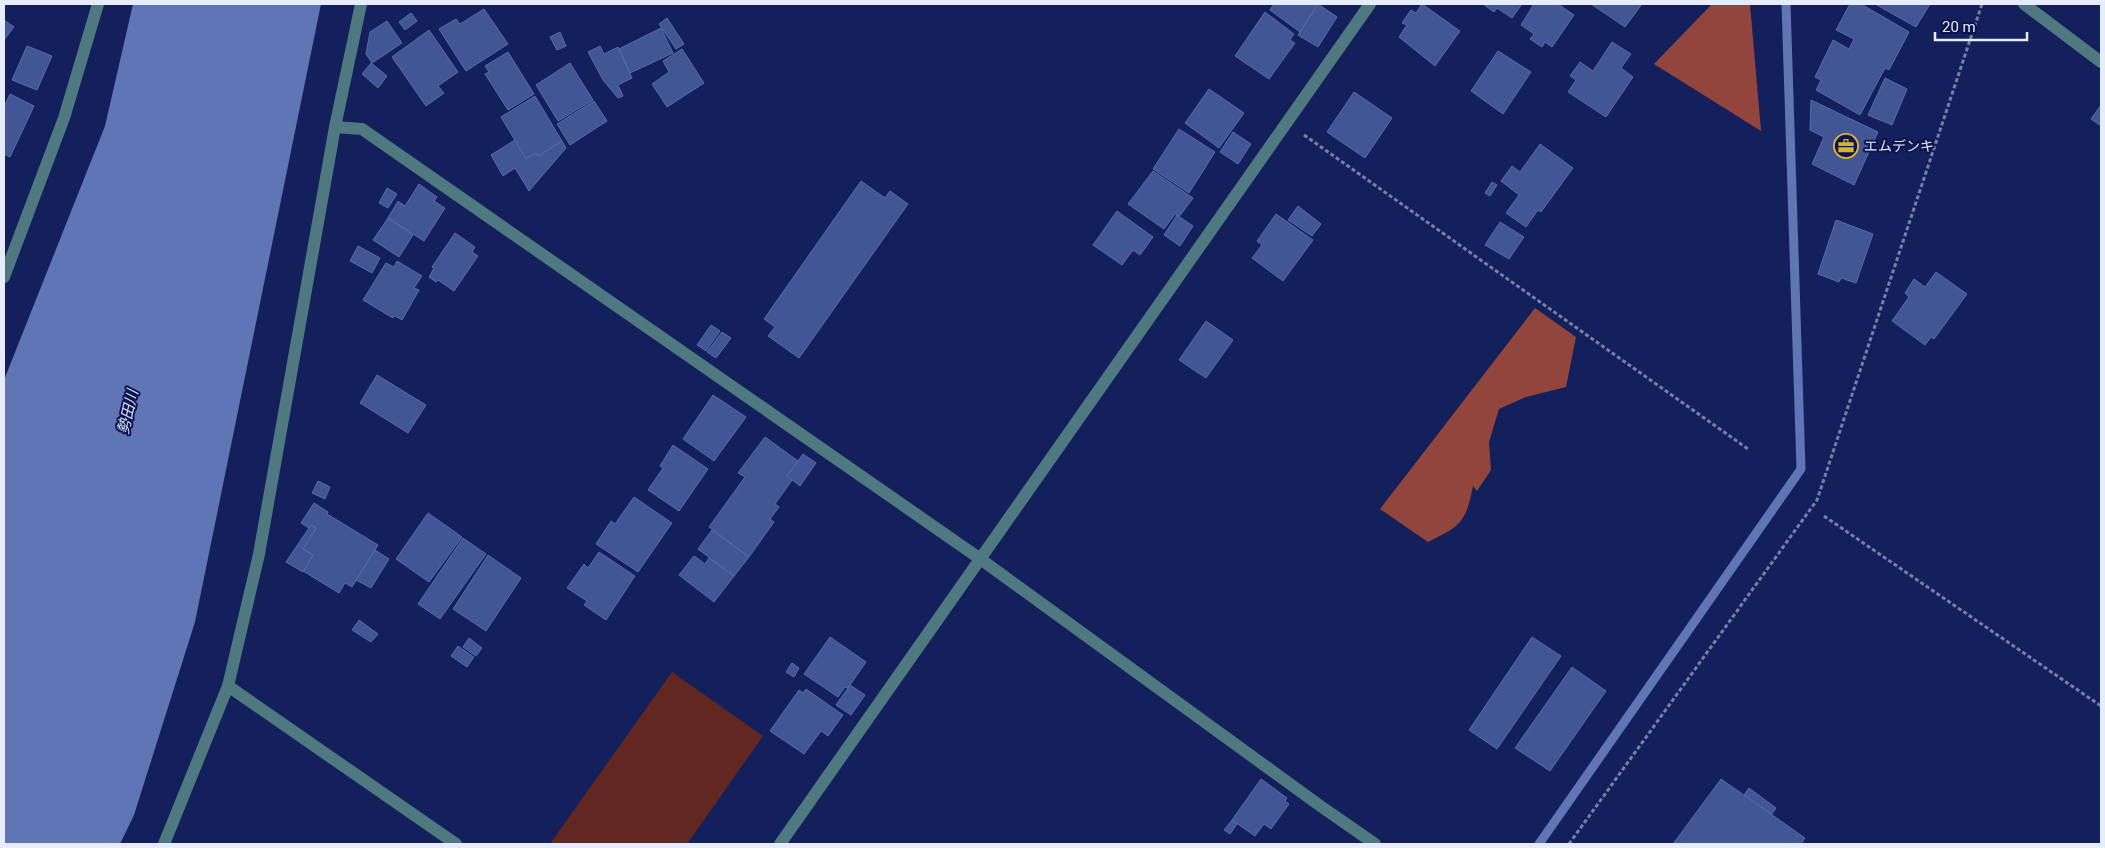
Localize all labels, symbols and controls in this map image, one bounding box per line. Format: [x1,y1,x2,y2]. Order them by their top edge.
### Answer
scale bar [1935,10,2028,42]
text: 20 m [1942,18,1976,36]
office icon: エムデンキ [1833,133,1859,159]
place label: エムデンキ [1864,138,1934,154]
water label: 勢田川 [114,386,142,436]

